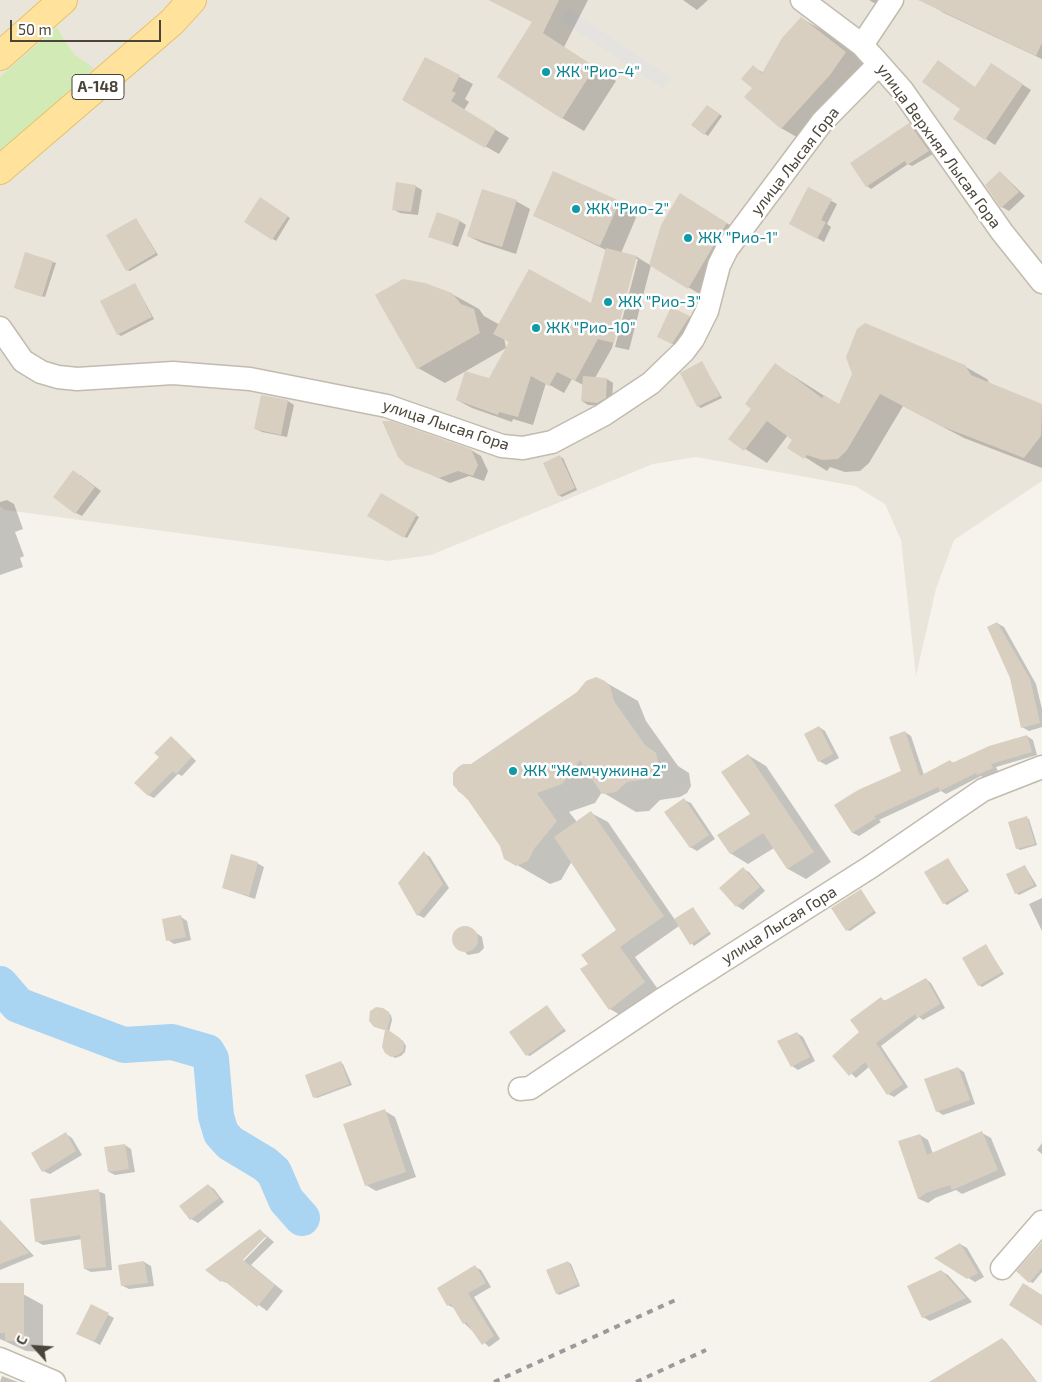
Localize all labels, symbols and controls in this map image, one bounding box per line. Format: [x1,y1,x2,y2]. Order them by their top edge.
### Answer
scale bar [12,10,164,42]
text: 50 m [18,20,52,38]
street label: улица Верхняя Лысая Гора [873,60,1005,232]
place label: ЖК "Рио-4" [556,62,640,82]
marker: ЖК "Рио-4" [540,66,552,78]
road number: А-148 [72,74,124,100]
street label: улица Лысая Гора [747,103,843,219]
place label: ЖК "Рио-2" [586,199,669,219]
marker: ЖК "Рио-2" [570,203,582,215]
place label: ЖК "Рио-1" [698,228,778,248]
marker: ЖК "Рио-1" [682,232,694,244]
place label: ЖК "Рио-3" [618,292,701,312]
marker: ЖК "Рио-3" [602,296,614,308]
place label: ЖК "Рио-10" [546,318,636,338]
marker: ЖК "Рио-10" [530,322,542,334]
street label: улица Лысая Гора [380,395,512,455]
place label: ЖК "Жемчужина 2" [523,761,667,781]
marker: ЖК "Жемчужина 2" [507,765,519,777]
street label: улица Лысая Гора [718,882,840,968]
north arrow [10,1322,60,1372]
text: С [12,1333,31,1348]

